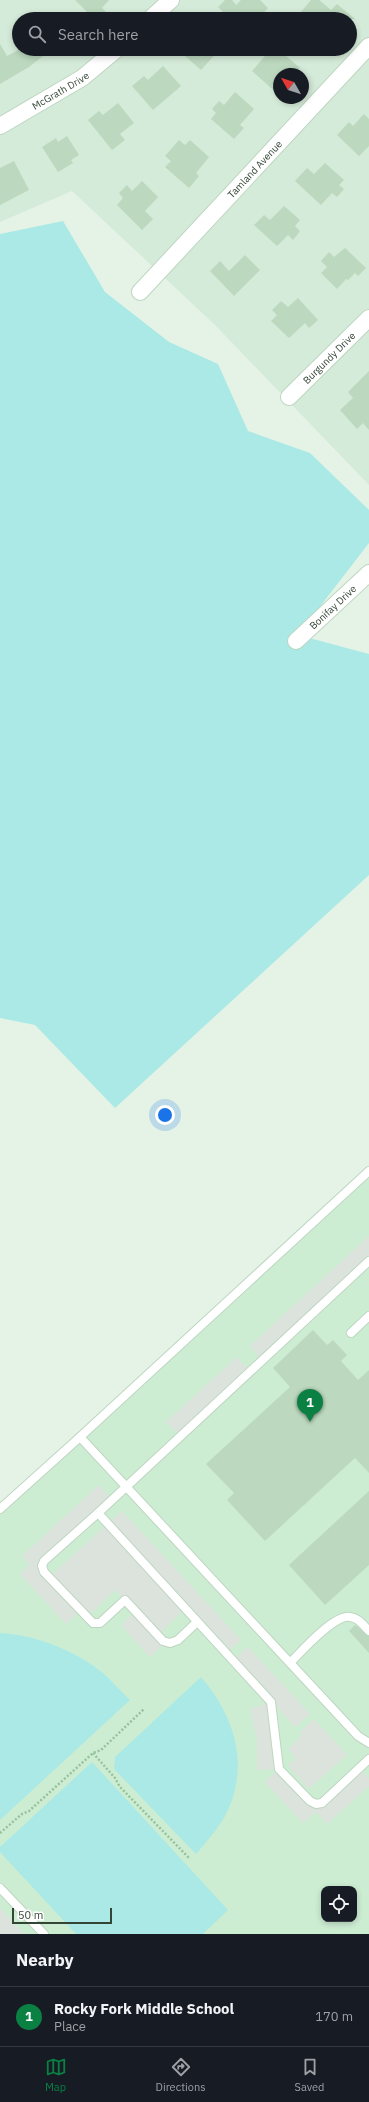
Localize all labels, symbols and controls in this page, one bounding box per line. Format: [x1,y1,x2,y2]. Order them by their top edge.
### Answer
search box [12,12,357,56]
icon: search [26,23,48,45]
text: Search here [58,25,138,44]
street label: McGrath Drive [30,68,92,112]
north arrow [273,68,309,104]
street label: Tamland Avenue [224,137,285,201]
street label: Burgundy Drive [300,329,358,386]
street label: Bonifay Drive [306,582,359,632]
your location [155,1105,175,1125]
pin: 1 [297,1389,323,1422]
map controls [321,1886,357,1922]
button: locate [321,1886,357,1922]
scale bar [12,1906,112,1925]
text: 50 m [18,1908,43,1922]
text: Nearby [16,1949,74,1971]
text: Rocky Fork Middle School [54,1999,234,2018]
text: 1 [25,2008,33,2025]
text: 170 m [315,2008,353,2025]
text: Place [54,2018,86,2035]
tab: Map [45,2056,67,2094]
tab: Directions [156,2056,206,2094]
tab: Saved [295,2056,324,2094]

